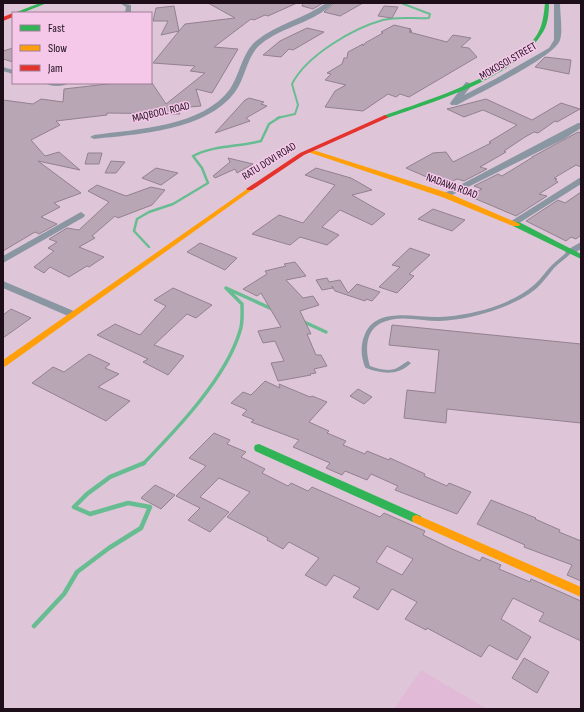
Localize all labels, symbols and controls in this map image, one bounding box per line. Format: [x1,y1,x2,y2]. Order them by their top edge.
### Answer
legend [12,12,152,84]
text: Fast [48,21,65,36]
street label: MOKOSOI STREET [477,39,539,83]
text: Slow [48,41,67,56]
text: Jam [47,61,63,76]
street label: MAQBOOL ROAD [131,99,191,125]
street label: RATU DOVI ROAD [240,139,298,183]
street label: NADAWA ROAD [424,171,480,201]

